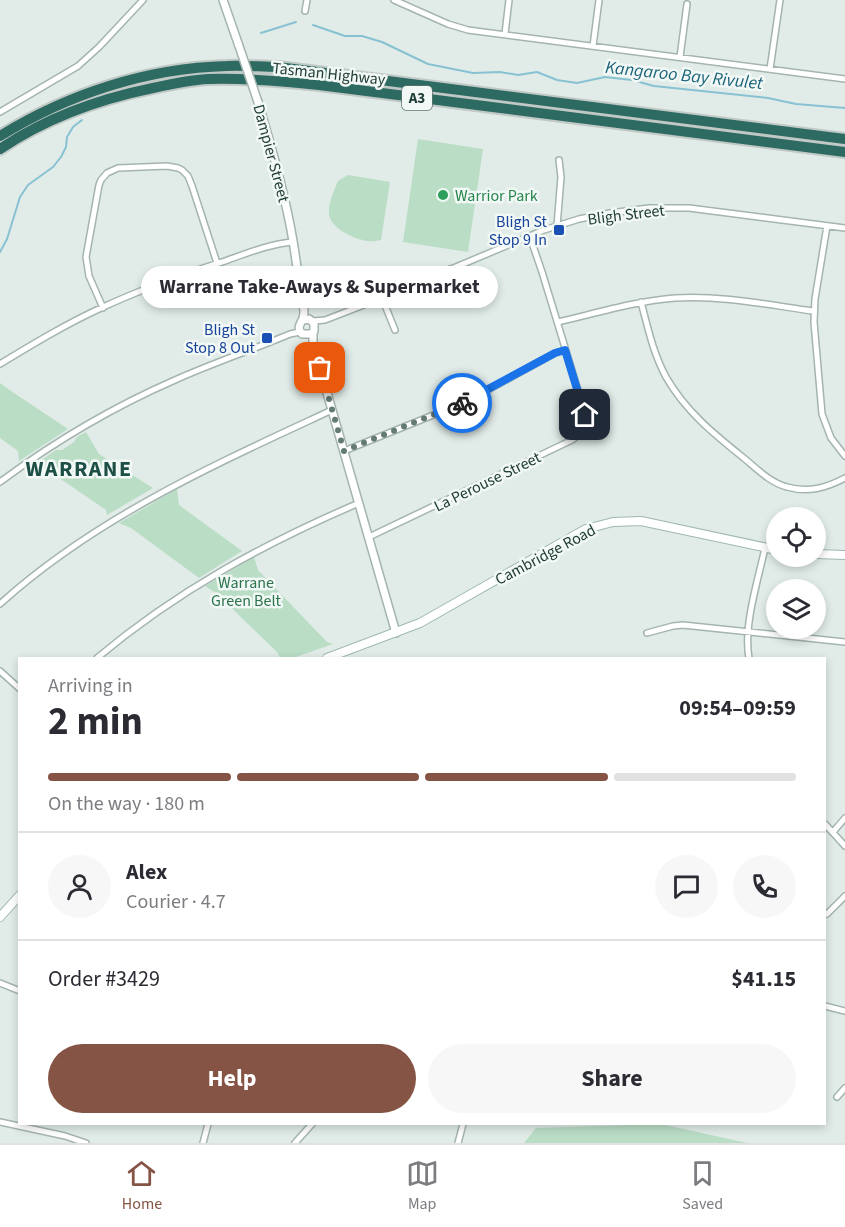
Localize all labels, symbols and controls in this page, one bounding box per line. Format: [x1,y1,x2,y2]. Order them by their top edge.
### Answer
water label: Kangaroo Bay Rivulet [604,55,765,96]
street label: Tasman Highway [271,57,387,91]
road number: A3 [402,86,432,110]
street label: Dampier Street [247,102,295,205]
place label: Warrior Park [455,185,538,207]
marker: Warrior Park [436,188,450,202]
street label: Bligh Street [586,199,666,231]
place label: Bligh St Stop 9 In [489,211,548,251]
marker: Bligh St Stop 9 In [552,223,566,237]
callout: Warrane Take-Aways & Supermarket [142,266,499,308]
text: Warrane Take-Aways & Supermarket [159,273,480,301]
place label: Bligh St Stop 8 Out [185,319,256,359]
marker: Bligh St Stop 8 Out [260,331,274,345]
pin [294,342,345,393]
icon: bag [303,351,336,384]
courier [432,373,492,433]
icon: bike [446,387,479,420]
pin [559,389,610,440]
icon: home [568,398,601,431]
street label: La Perouse Street [430,446,545,517]
district label: WARRANE [25,453,133,485]
map controls [766,507,826,639]
button: locate [766,507,826,567]
street label: Cambridge Road [491,519,600,591]
park label: Warrane Green Belt [211,572,282,612]
button: layers [766,579,826,639]
text: Arriving in [48,672,133,700]
text: 09:54–09:59 [679,692,796,724]
text: 2 min [48,694,143,750]
text: On the way · 180 m [48,790,205,818]
button: person [48,855,111,918]
button: chat [655,855,718,918]
button: phone [733,855,796,918]
text: Alex [126,856,167,888]
text: Courier · 4.7 [126,888,226,916]
text: Order #3429 [48,963,160,995]
text: $41.15 [731,963,796,995]
button: Help [48,1044,416,1113]
button: Share [428,1044,796,1113]
tab: Home [122,1157,162,1215]
tab: Map [406,1157,439,1215]
tab: Saved [682,1157,723,1215]

